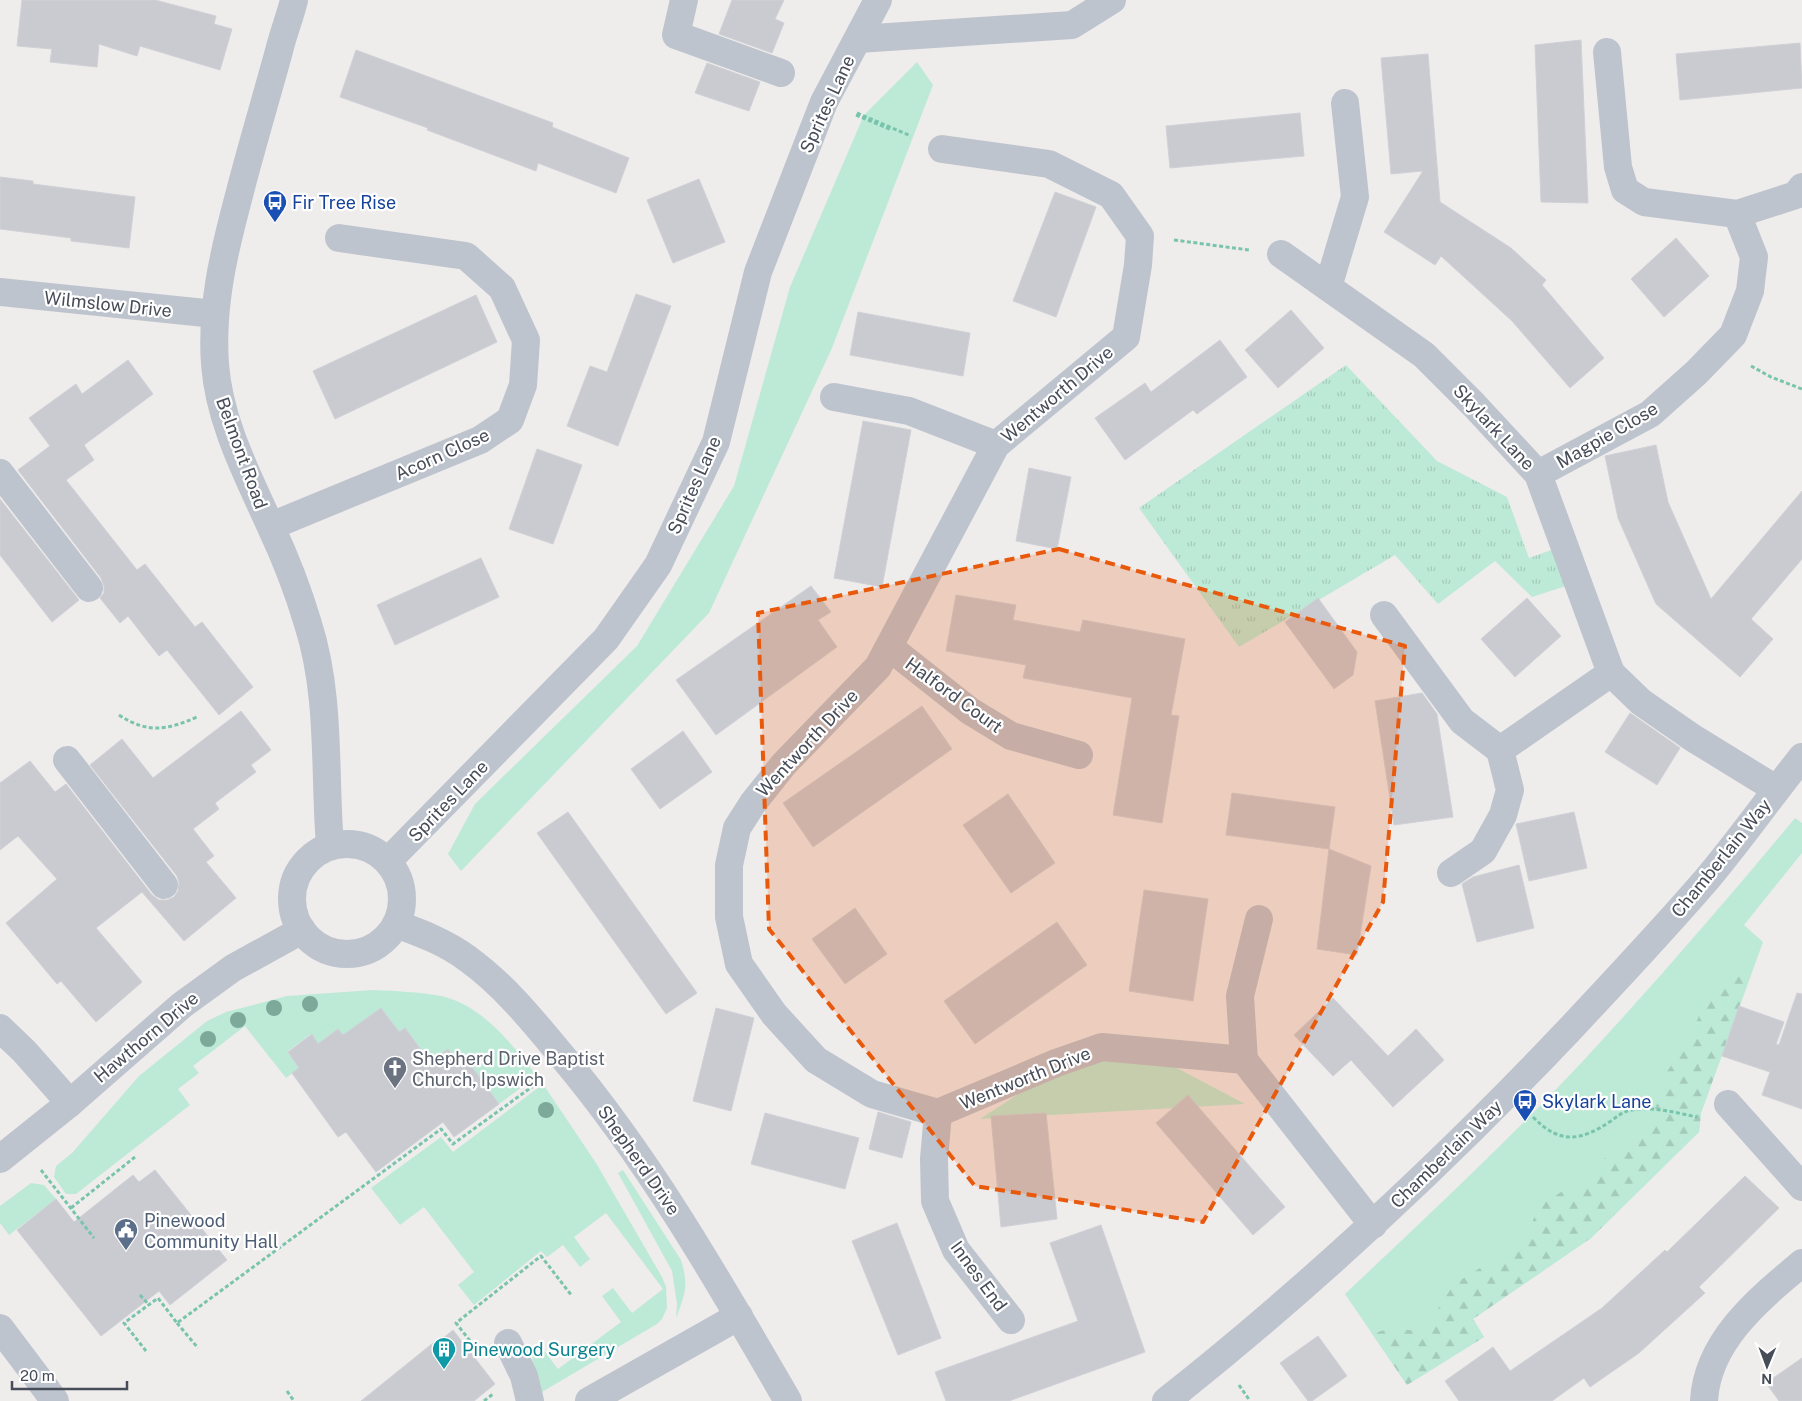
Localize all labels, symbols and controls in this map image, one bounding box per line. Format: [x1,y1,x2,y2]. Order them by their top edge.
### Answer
street label: Sprites Lane [795,52,859,156]
bus stop icon: Fir Tree Rise [262,189,288,223]
place label: Fir Tree Rise [292,192,396,213]
street label: Wilmslow Drive [43,287,173,321]
street label: Wentworth Drive [997,341,1117,447]
street label: Skylark Lane [1449,380,1539,474]
street label: Belmont Road [212,394,272,512]
street label: Magpie Close [1553,398,1661,472]
street label: Acorn Close [392,424,492,484]
street label: Sprites Lane [663,433,725,537]
street label: Halford Court [901,653,1007,737]
street label: Wentworth Drive [752,685,862,801]
street label: Sprites Lane [404,756,492,846]
street label: Chamberlain Way [1667,794,1775,921]
street label: Hawthorn Drive [89,987,203,1087]
street label: Wentworth Drive [957,1042,1093,1114]
place label: Shepherd Drive Baptist Church, Ipswich [412,1048,605,1090]
church icon: Shepherd Drive Baptist Church, Ipswich [382,1055,408,1089]
bus stop icon: Skylark Lane [1512,1088,1538,1122]
place label: Skylark Lane [1542,1091,1652,1112]
street label: Chamberlain Way [1386,1095,1506,1212]
street label: Shepherd Drive [593,1101,685,1219]
place label: Pinewood Community Hall [144,1210,278,1252]
public building icon: Pinewood Community Hall [113,1217,139,1251]
street label: Innes End [947,1237,1011,1315]
building icon: Pinewood Surgery [431,1336,457,1370]
place label: Pinewood Surgery [462,1339,616,1360]
north arrow [1742,1341,1792,1391]
scale bar [12,1358,128,1390]
text: 20 m [20,1367,55,1384]
text: N [1761,1371,1772,1387]

